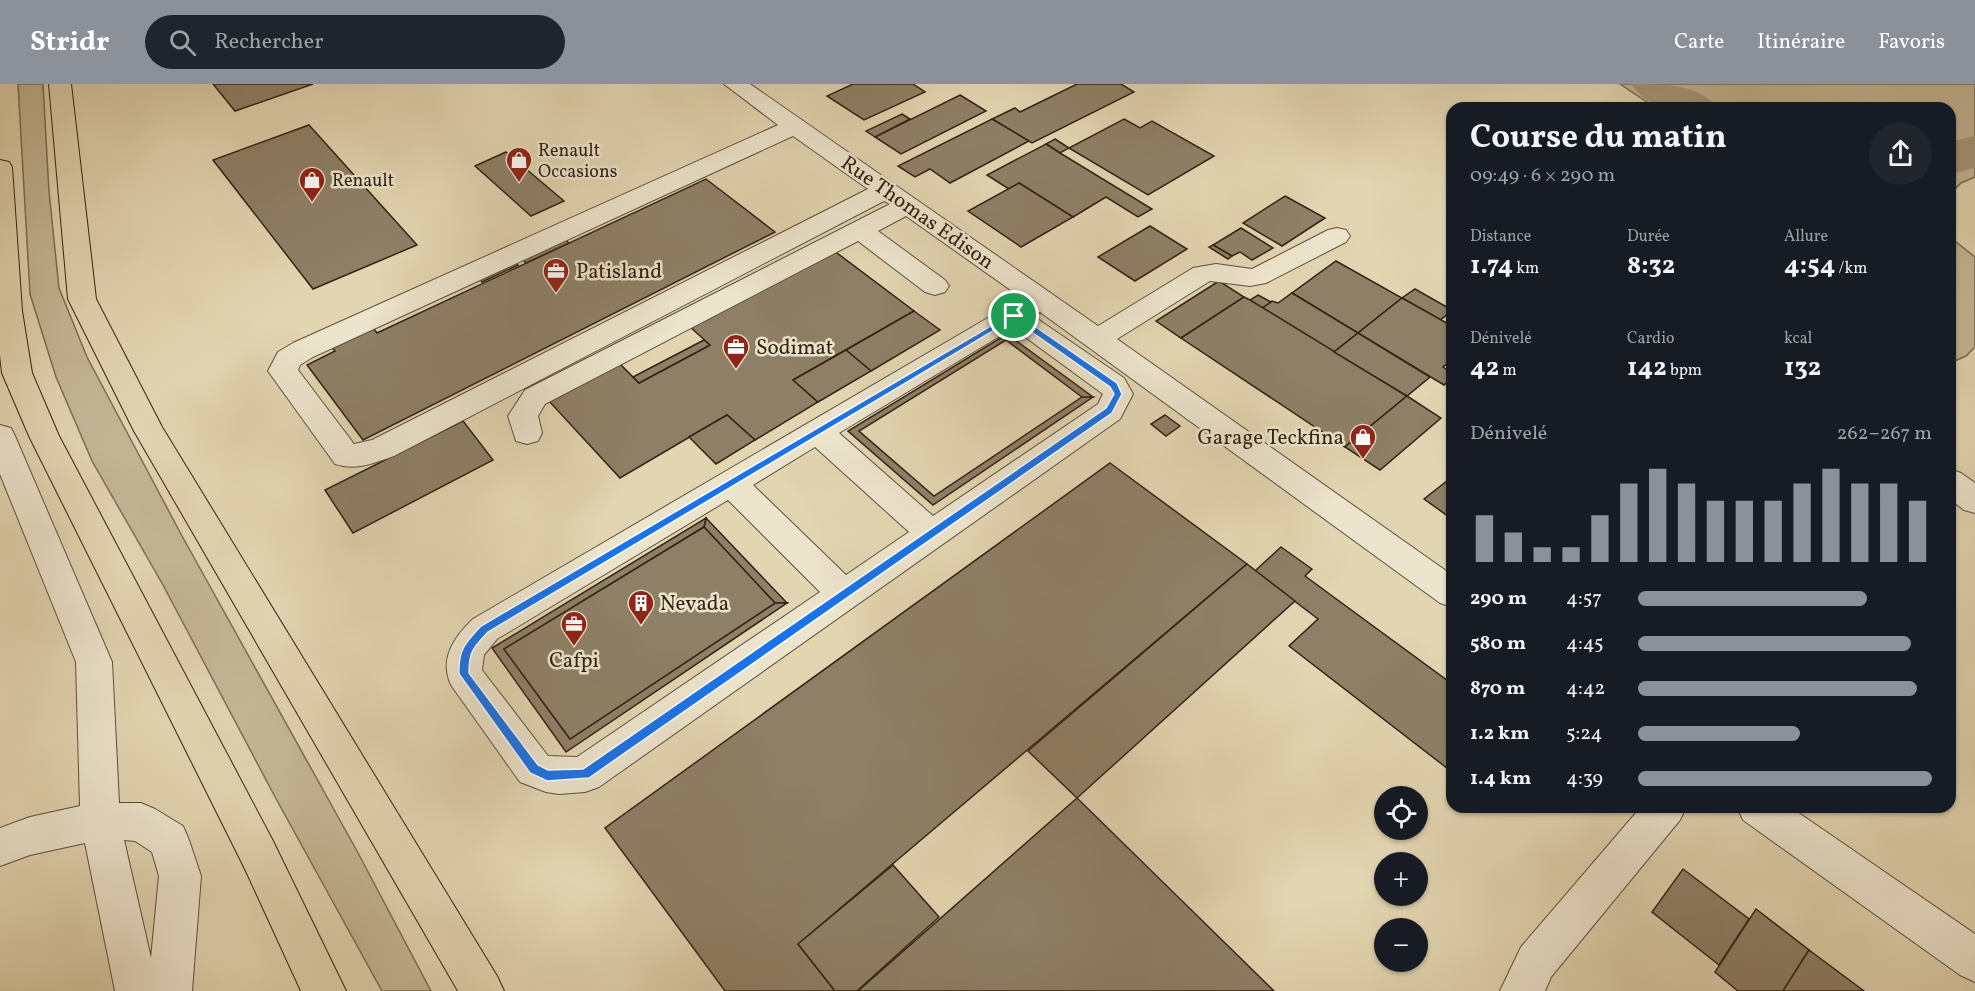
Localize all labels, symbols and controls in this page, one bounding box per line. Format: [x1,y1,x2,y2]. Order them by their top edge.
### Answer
search box [145,15,565,69]
text: Stridr [30,23,109,62]
icon: search [166,26,199,59]
text: Rechercher [214,27,323,58]
text: Carte [1674,28,1724,57]
text: Itinéraire [1757,28,1845,57]
text: Favoris [1878,28,1945,57]
text: Course du matin [1470,116,1727,162]
button: share [1869,122,1932,185]
place label: Renault Occasions [538,139,617,185]
shop icon: Renault Occasions [504,145,534,183]
street label: Rue Thomas Edison [835,149,1000,277]
text: 09:49 · 6 × 290 m [1470,162,1615,190]
shop icon: Renault [297,165,327,203]
place label: Renault [332,169,394,194]
text: Distance [1470,226,1531,248]
text: Durée [1627,226,1670,248]
text: Allure [1784,226,1828,248]
text: 1.74 [1470,248,1513,284]
text: 8:32 [1627,248,1675,284]
text: 4:54 [1784,248,1835,284]
office icon: Patisland [541,256,571,294]
place label: Patisland [576,258,662,287]
text: km [1513,258,1539,280]
text: /km [1835,258,1867,280]
pin [988,290,1039,341]
icon: arrive [997,299,1030,332]
text: Dénivelé [1470,328,1532,350]
text: Cardio [1627,328,1674,350]
text: kcal [1784,328,1812,350]
office icon: Sodimat [721,332,751,370]
place label: Sodimat [756,334,833,363]
text: 42 [1470,350,1499,386]
text: 142 [1627,350,1667,386]
text: 132 [1784,350,1821,386]
text: m [1499,360,1517,382]
text: bpm [1667,360,1702,382]
text: Dénivelé [1470,420,1547,448]
text: 262–267 m [1837,420,1932,448]
shop icon: Garage Teckfina [1348,422,1378,460]
place label: Garage Teckfina [1197,424,1344,453]
text: 290 m [1470,585,1527,613]
text: 4:57 [1566,585,1602,613]
building icon: Nevada [626,588,656,626]
place label: Nevada [660,590,729,619]
office icon: Cafpi [559,609,589,647]
text: 580 m [1470,630,1526,658]
text: 4:45 [1566,630,1604,658]
place label: Cafpi [549,647,599,676]
text: 870 m [1470,675,1525,703]
text: 4:42 [1566,675,1605,703]
text: 1.2 km [1470,720,1530,748]
text: 5:24 [1566,720,1602,748]
text: 1.4 km [1470,765,1531,793]
text: 4:39 [1566,765,1603,793]
map controls [1374,786,1428,972]
button: locate [1374,786,1428,840]
button: + [1374,852,1428,906]
button: − [1374,918,1428,972]

